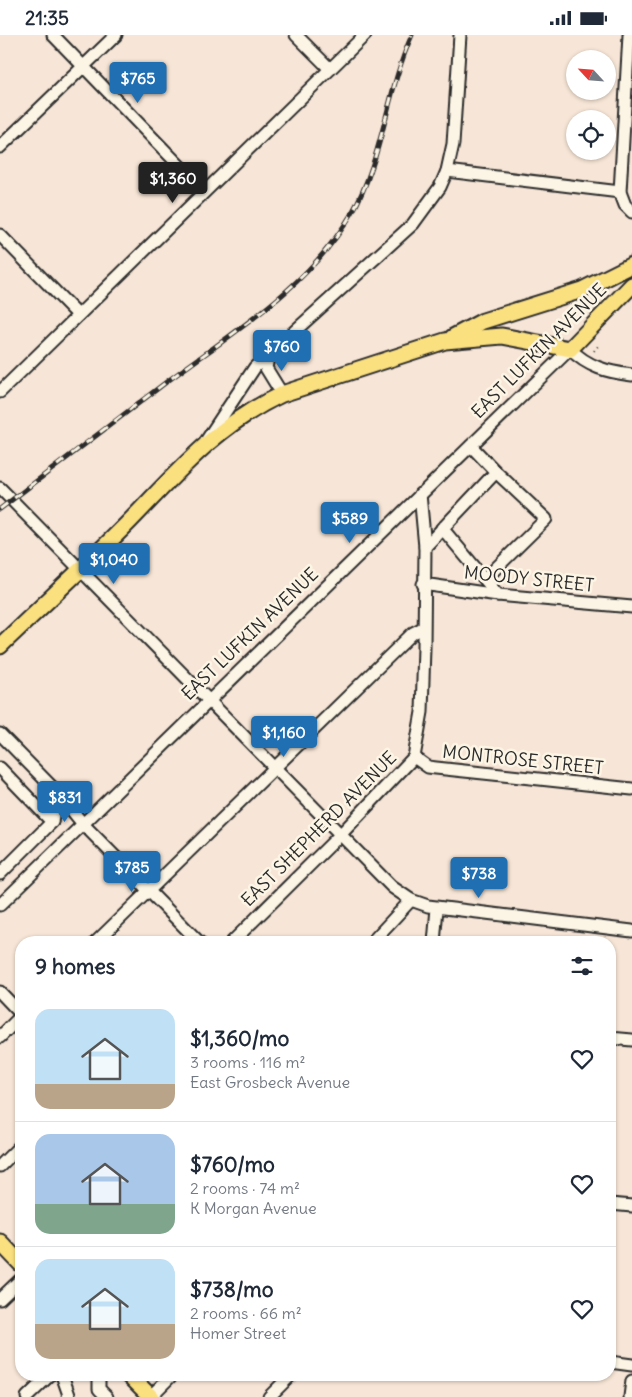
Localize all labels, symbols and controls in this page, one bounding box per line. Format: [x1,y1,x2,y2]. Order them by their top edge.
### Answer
text: 21:35 [25,6,69,30]
north arrow [566,50,616,100]
map controls [566,50,616,160]
pin: $765 [108,62,168,104]
text: $765 [121,68,155,88]
button: locate [566,110,616,160]
pin: $1,360 [132,161,214,204]
text: $1,360 [149,168,197,188]
street label: EAST LUFKIN AVENUE [466,278,611,423]
pin: $760 [252,329,312,372]
text: $760 [264,336,300,356]
pin: $589 [320,501,380,544]
text: $589 [332,508,368,528]
pin: $1,040 [73,543,155,585]
text: $1,040 [90,549,138,569]
street label: MOODY STREET [463,560,595,597]
street label: EAST LUFKIN AVENUE [176,562,323,705]
pin: $1,160 [243,715,325,758]
text: $1,160 [262,722,306,742]
street label: MONTROSE STREET [441,740,605,779]
street label: EAST SHEPHERD AVENUE [236,746,401,911]
pin: $831 [35,781,95,823]
text: $831 [48,787,82,807]
pin: $785 [102,851,162,893]
text: $785 [114,857,150,877]
pin: $738 [449,857,509,899]
text: $738 [461,863,497,883]
icon: filters [568,952,596,980]
text: 9 homes [35,953,115,980]
text: $1,360/mo [190,1025,289,1052]
icon: home [75,1029,135,1089]
icon: heart [568,1045,596,1073]
text: 3 rooms · 116 m² [190,1052,306,1072]
text: East Grosbeck Avenue [190,1072,350,1092]
text: $760/mo [190,1151,275,1178]
icon: home [75,1154,135,1214]
icon: heart [568,1170,596,1198]
text: 2 rooms · 74 m² [190,1178,300,1198]
text: K Morgan Avenue [190,1198,317,1218]
text: $738/mo [190,1276,274,1303]
icon: home [75,1279,135,1339]
icon: heart [568,1295,596,1323]
text: 2 rooms · 66 m² [190,1303,302,1323]
text: Homer Street [190,1323,286,1343]

